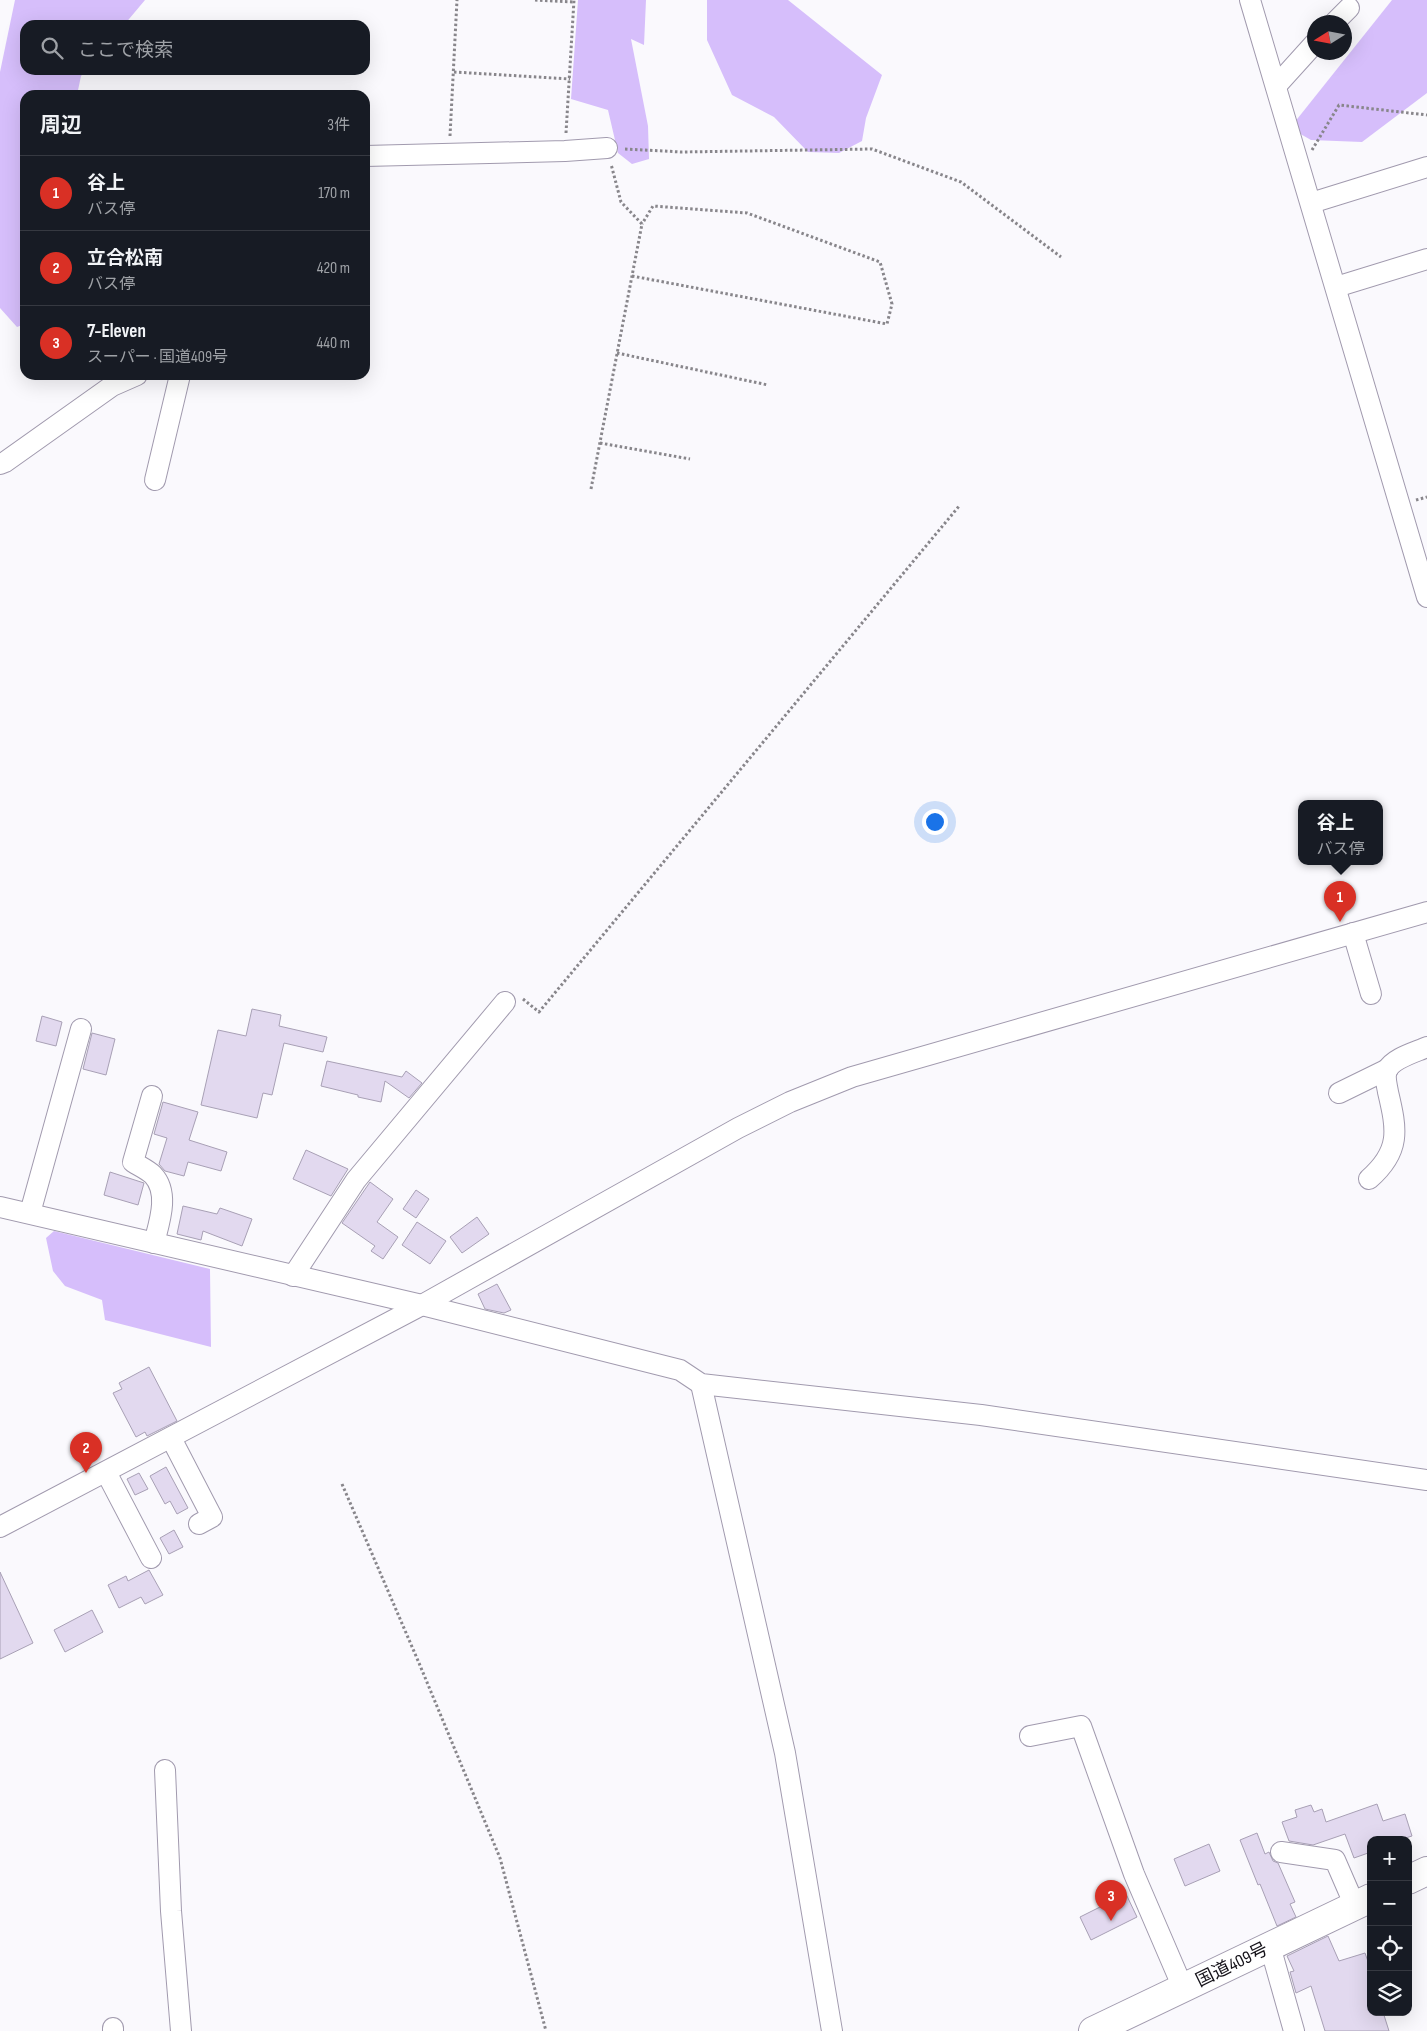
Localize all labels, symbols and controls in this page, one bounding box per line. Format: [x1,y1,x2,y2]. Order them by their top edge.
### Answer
north arrow [1307,15,1352,60]
search box [20,20,370,75]
icon: search [38,34,66,62]
text: ここで検索 [78,39,173,62]
text: 周辺 [40,113,82,138]
text: 3件 [327,116,350,135]
text: 谷上 [87,172,125,195]
text: 1 [53,184,59,203]
text: 170 m [318,184,350,203]
text: バス停 [87,200,135,219]
text: 立合松南 [87,247,163,270]
text: 2 [52,259,60,278]
text: 420 m [317,259,350,278]
text: バス停 [87,275,135,294]
text: 7-Eleven [87,320,146,343]
text: 3 [52,334,60,353]
text: 440 m [317,334,350,353]
text: スーパー · 国道409号 [87,348,228,367]
popup [1298,800,1383,865]
your location [922,809,948,835]
text: 谷上 [1316,812,1355,835]
text: バス停 [1316,840,1365,859]
pin: 1 [1324,881,1356,922]
pin: 2 [70,1432,102,1473]
map controls [1367,1836,1412,2016]
button: + [1367,1836,1412,1881]
pin: 3 [1095,1880,1127,1921]
button: − [1367,1881,1412,1926]
button: locate [1367,1926,1412,1971]
street label: 国道409号 [1193,1939,1271,1991]
button: layers [1367,1971,1412,2016]

